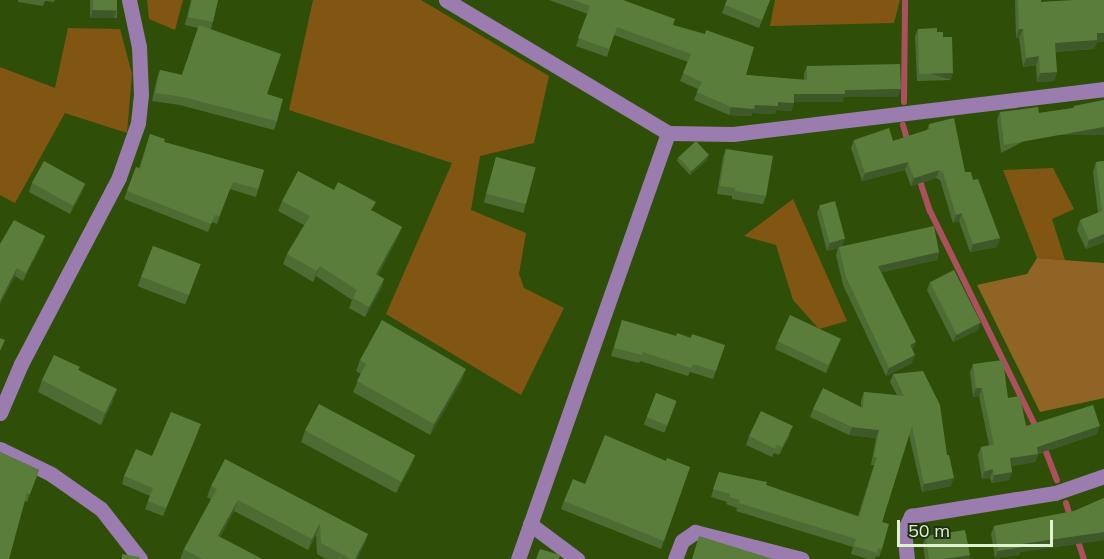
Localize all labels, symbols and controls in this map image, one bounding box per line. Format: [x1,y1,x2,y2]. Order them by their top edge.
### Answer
scale bar [900,508,1056,546]
text: 50 m [908,519,950,542]

